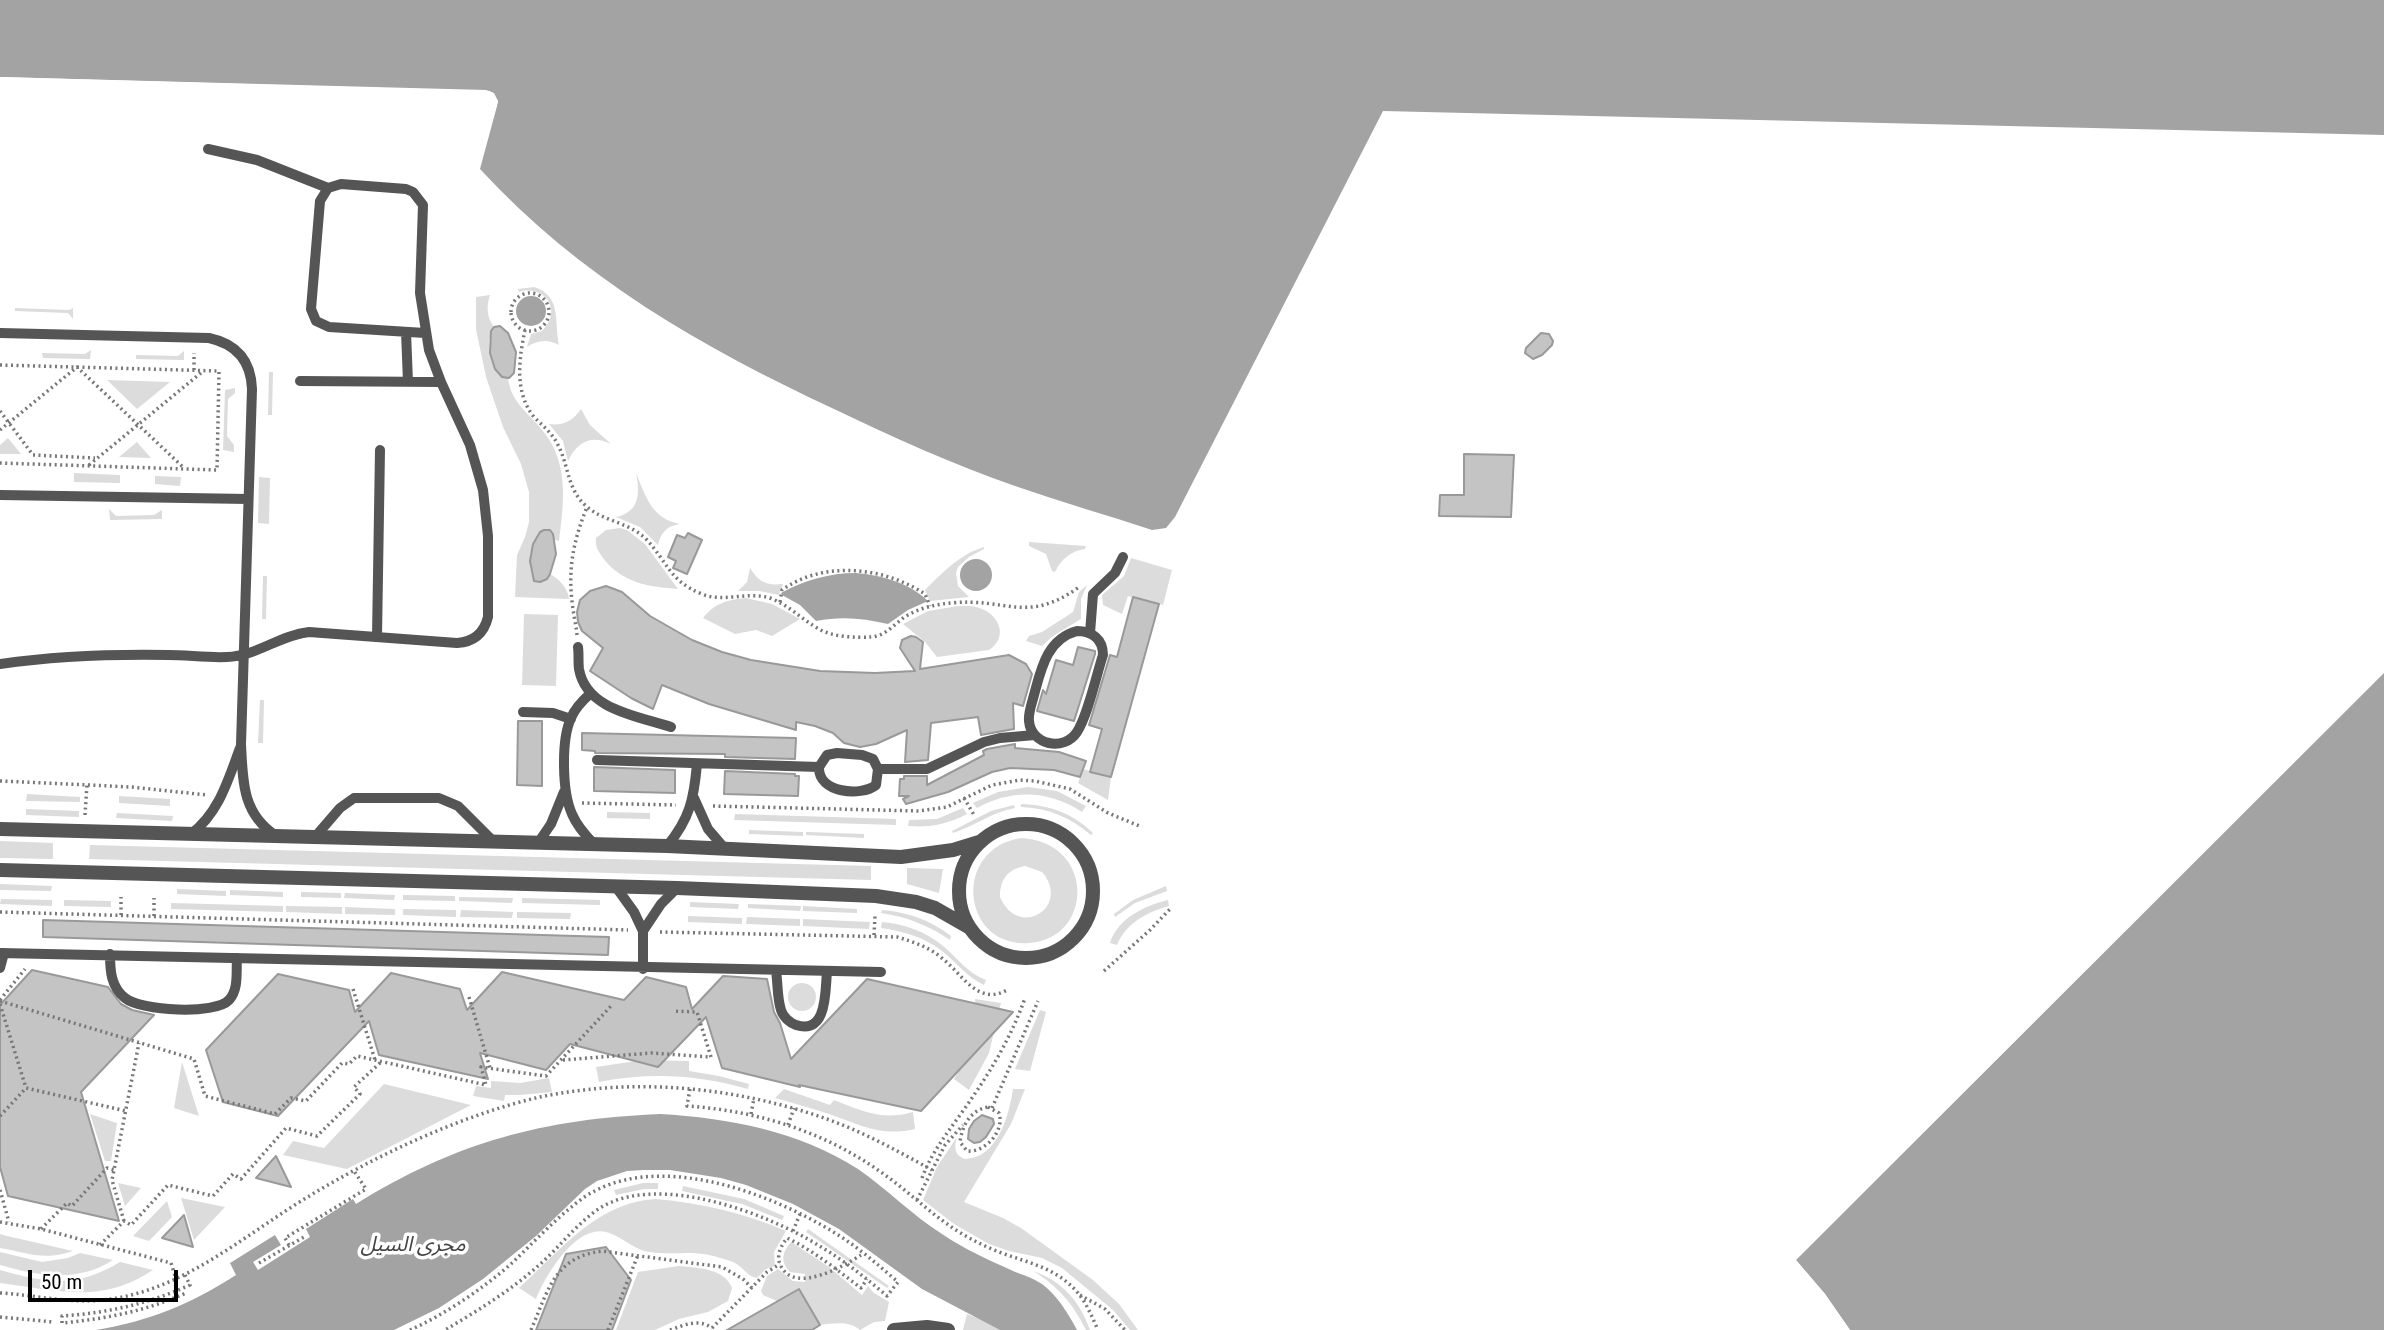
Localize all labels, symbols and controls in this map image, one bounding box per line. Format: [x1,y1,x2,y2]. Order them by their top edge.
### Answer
water label: مجرى السيل [361,1233,465,1259]
scale bar [32,1256,182,1300]
text: 50 m [41,1270,82,1294]

